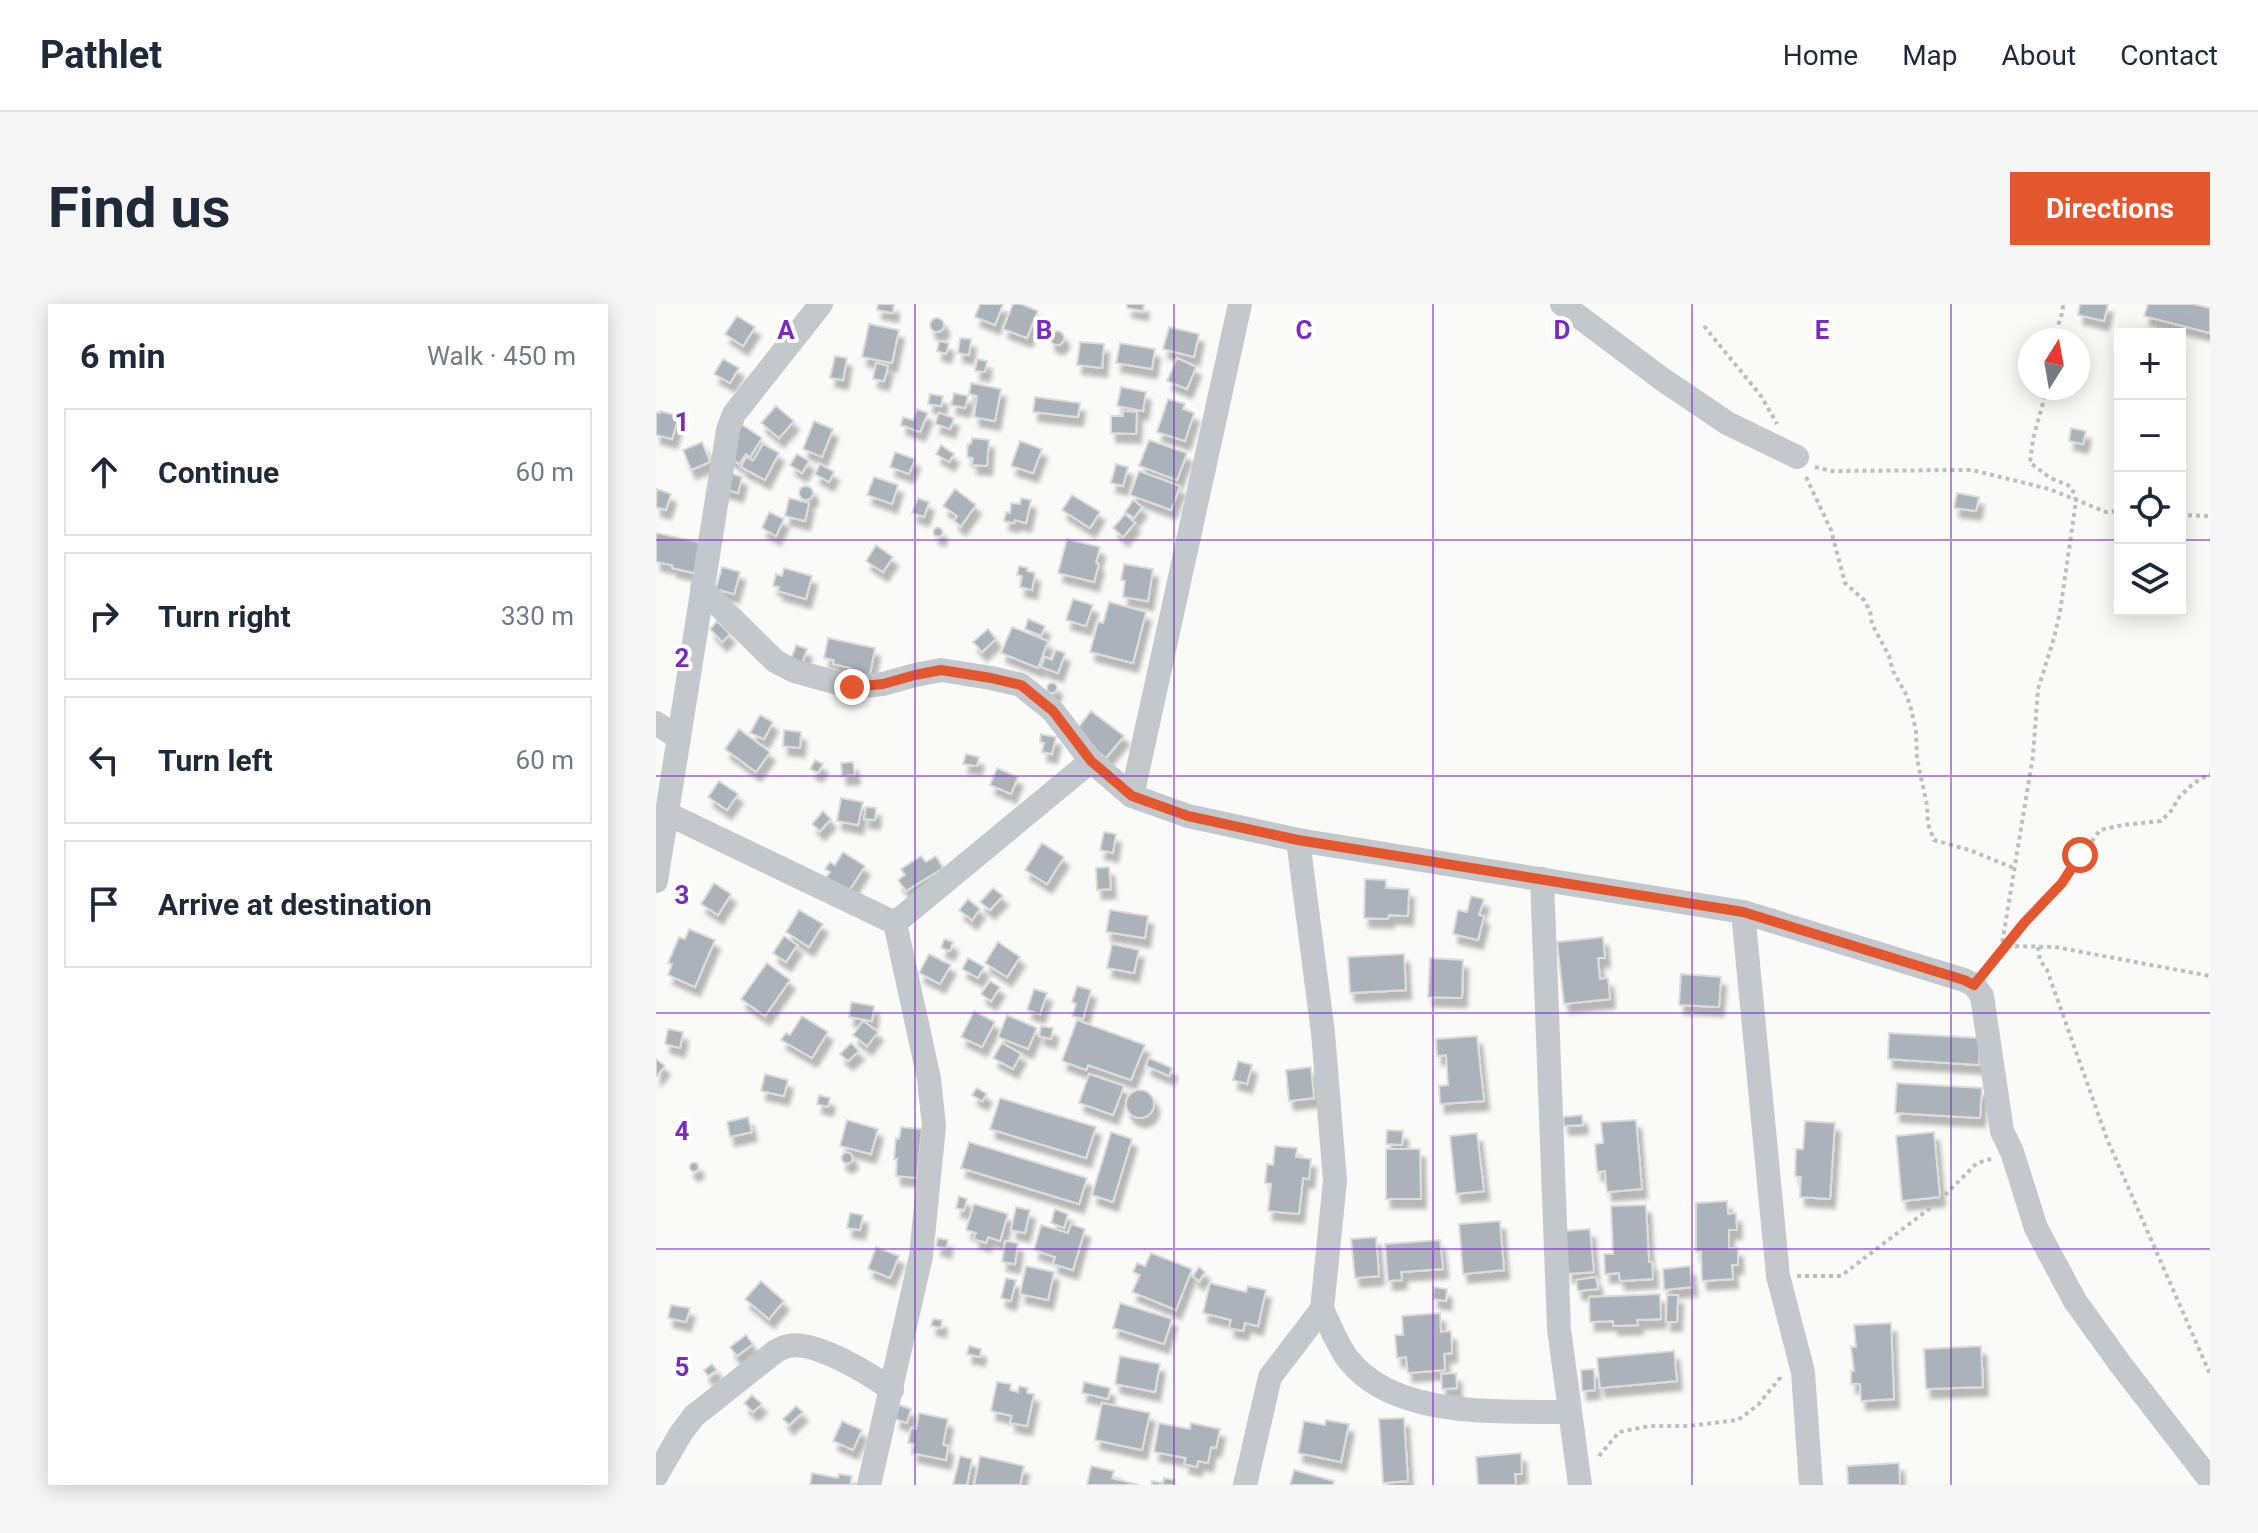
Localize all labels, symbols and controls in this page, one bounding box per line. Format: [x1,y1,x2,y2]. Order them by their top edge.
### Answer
text: Pathlet [40,33,162,77]
text: Home [1783,39,1858,72]
text: Map [1902,39,1958,72]
text: About [2002,39,2076,72]
text: Contact [2120,39,2218,72]
button: Directions [2010,172,2210,245]
text: Find us [48,175,231,241]
text: A [777,315,795,345]
text: B [1036,315,1052,345]
text: C [1295,315,1313,345]
text: D [1554,315,1570,345]
text: E [1815,315,1830,345]
north arrow [2018,328,2090,400]
map controls [2114,328,2186,616]
button: + [2114,328,2186,400]
text: 6 min [80,336,165,376]
text: Walk · 450 m [427,341,576,371]
button: − [2114,400,2186,472]
text: 1 [675,407,689,437]
icon: ahead [82,450,126,494]
text: Continue [158,455,279,490]
text: 60 m [516,457,574,487]
button: locate [2114,472,2186,544]
button: layers [2114,544,2186,616]
icon: right [82,594,126,638]
text: Turn right [158,599,291,634]
text: 330 m [501,601,574,631]
text: 2 [675,643,689,673]
route end [834,669,870,705]
icon: left [82,738,126,782]
text: Turn left [158,743,273,778]
text: 60 m [516,745,574,775]
route start [2062,837,2098,873]
text: 3 [675,880,689,910]
icon: arrive [82,882,126,926]
text: Arrive at destination [158,887,432,922]
text: 4 [675,1116,690,1146]
text: 5 [675,1352,689,1382]

